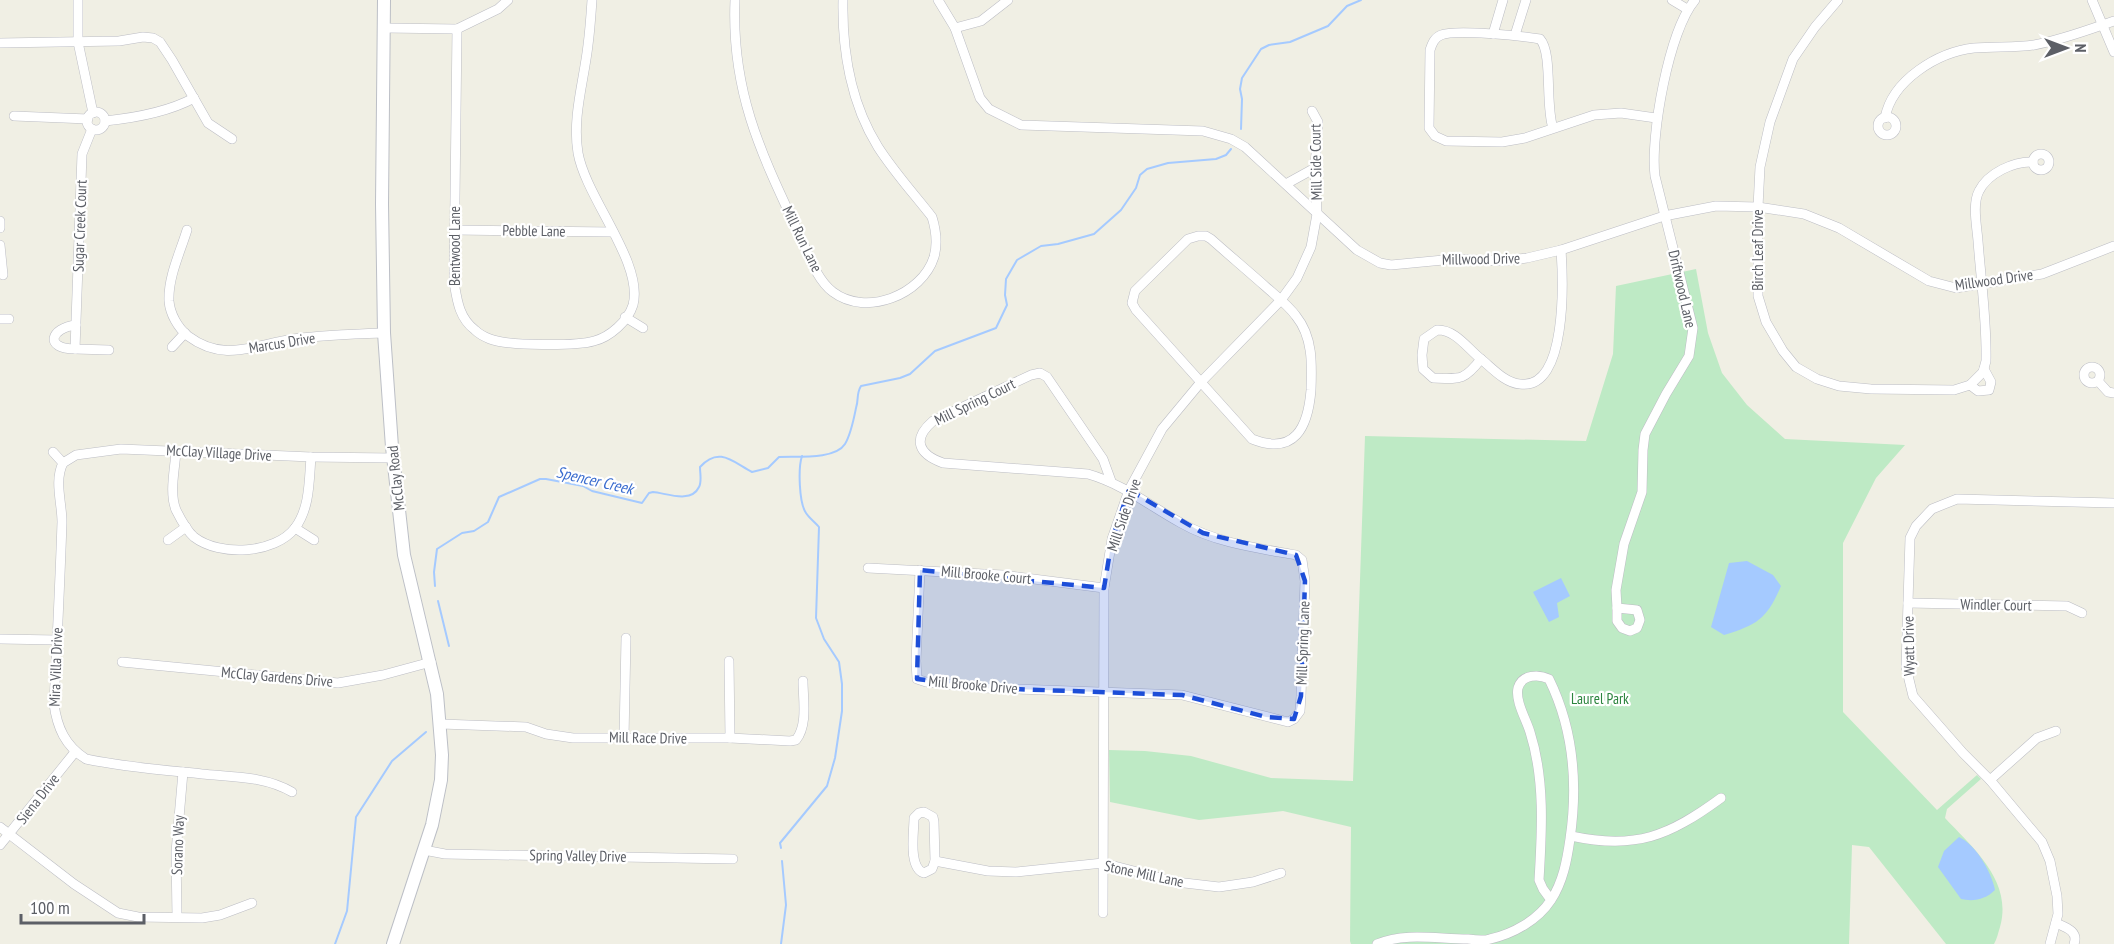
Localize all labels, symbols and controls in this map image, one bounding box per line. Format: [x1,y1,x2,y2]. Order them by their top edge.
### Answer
north arrow [2036,18,2096,78]
text: N [2071,44,2091,52]
street label: Mill Side Court [1305,124,1326,200]
street label: Sugar Creek Court [68,179,91,273]
street label: Mill Run Lane [778,203,827,275]
street label: Bentwood Lane [445,206,464,286]
street label: Birch Leaf Drive [1748,209,1767,291]
street label: Pebble Lane [502,220,566,241]
street label: Millwood Drive [1442,248,1520,269]
street label: Driftwood Lane [1664,248,1701,330]
street label: Millwood Drive [1954,265,2034,294]
street label: Marcus Drive [247,328,317,357]
street label: Mill Spring Court [931,374,1018,429]
street label: McClay Village Drive [166,440,272,465]
street label: McClay Road [383,445,408,511]
water label: Spencer Creek [555,461,637,499]
street label: Mill Side Drive [1102,476,1145,554]
street label: Mill Brooke Court [940,561,1032,588]
street label: Windler Court [1960,594,2032,615]
street label: Mill Spring Lane [1292,601,1313,685]
street label: Wyatt Drive [1898,616,1919,676]
street label: Mira Villa Drive [45,627,66,707]
street label: McClay Gardens Drive [220,662,334,691]
street label: Mill Brooke Drive [928,671,1018,698]
park label: Laurel Park [1571,689,1629,708]
street label: Mill Race Drive [609,727,687,748]
street label: Siena Drive [12,770,63,828]
street label: Sorano Way [167,814,188,875]
street label: Spring Valley Drive [529,845,627,866]
street label: Stone Mill Lane [1103,856,1186,891]
scale bar [21,887,144,925]
text: 100 m [30,896,70,919]

